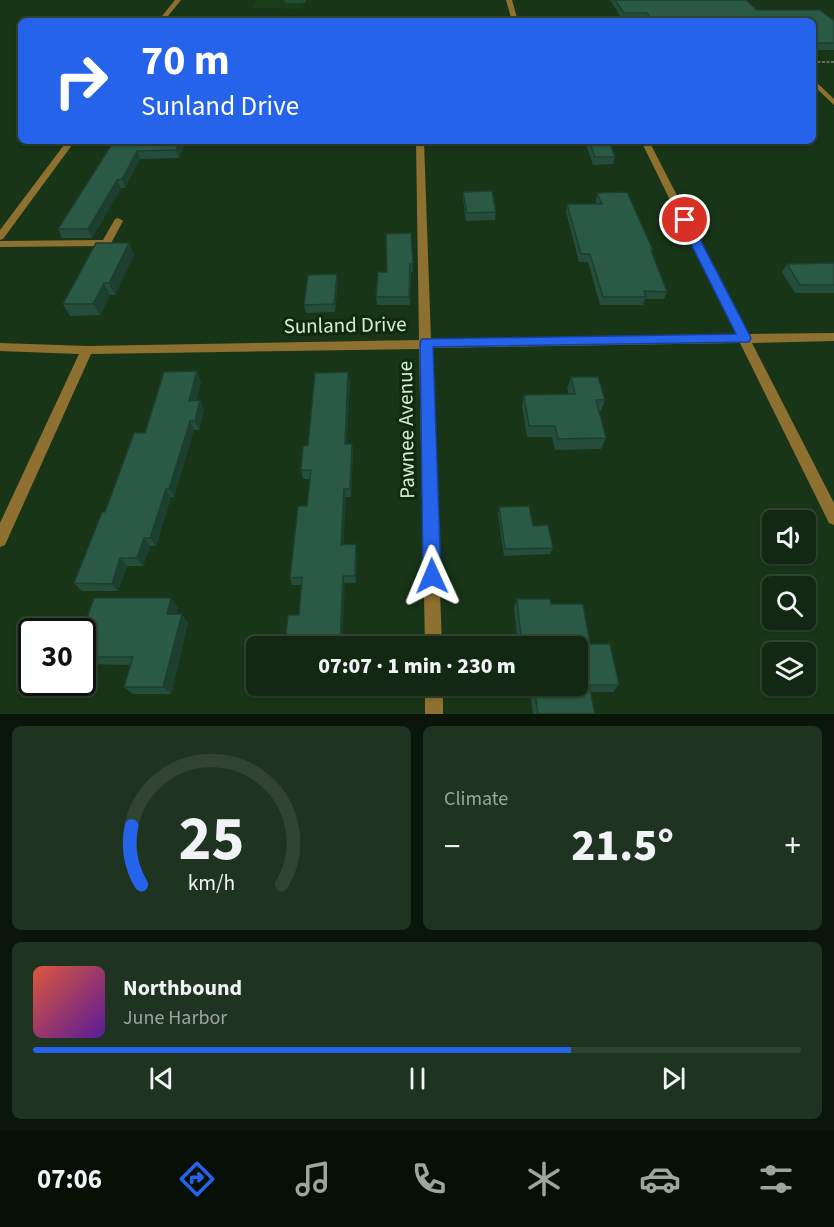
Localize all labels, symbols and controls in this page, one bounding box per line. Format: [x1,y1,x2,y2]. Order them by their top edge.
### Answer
text: 70 m [141,31,230,91]
icon: right [42,42,120,120]
text: Sunland Drive [141,87,299,126]
pin [659,194,710,245]
icon: arrive [668,203,701,236]
street label: Sunland Drive [283,309,407,341]
street label: Pawnee Avenue [390,361,422,499]
map controls [762,510,816,696]
button: sound [762,510,816,564]
position arrow [400,544,464,608]
button: search [762,576,816,630]
speed limit sign: 30 [18,618,96,696]
button: layers [762,642,816,696]
text: 07:07 · 1 min · 230 m [318,650,516,682]
text: Climate [444,785,508,813]
text: 25 [179,795,244,884]
text: 21.5° [571,814,674,878]
text: − [444,823,460,870]
text: + [785,823,801,870]
text: km/h [188,868,235,899]
text: Northbound [123,972,242,1004]
text: June Harbor [123,1004,227,1032]
icon: previous [145,1062,178,1095]
icon: pause [401,1062,434,1095]
icon: next [657,1062,690,1095]
icon: directions [176,1158,218,1200]
icon: music [292,1158,334,1200]
icon: phone [408,1158,450,1200]
icon: climate [523,1158,565,1200]
icon: car [639,1158,681,1200]
icon: filters [755,1158,797,1200]
text: 07:06 [37,1160,102,1199]

